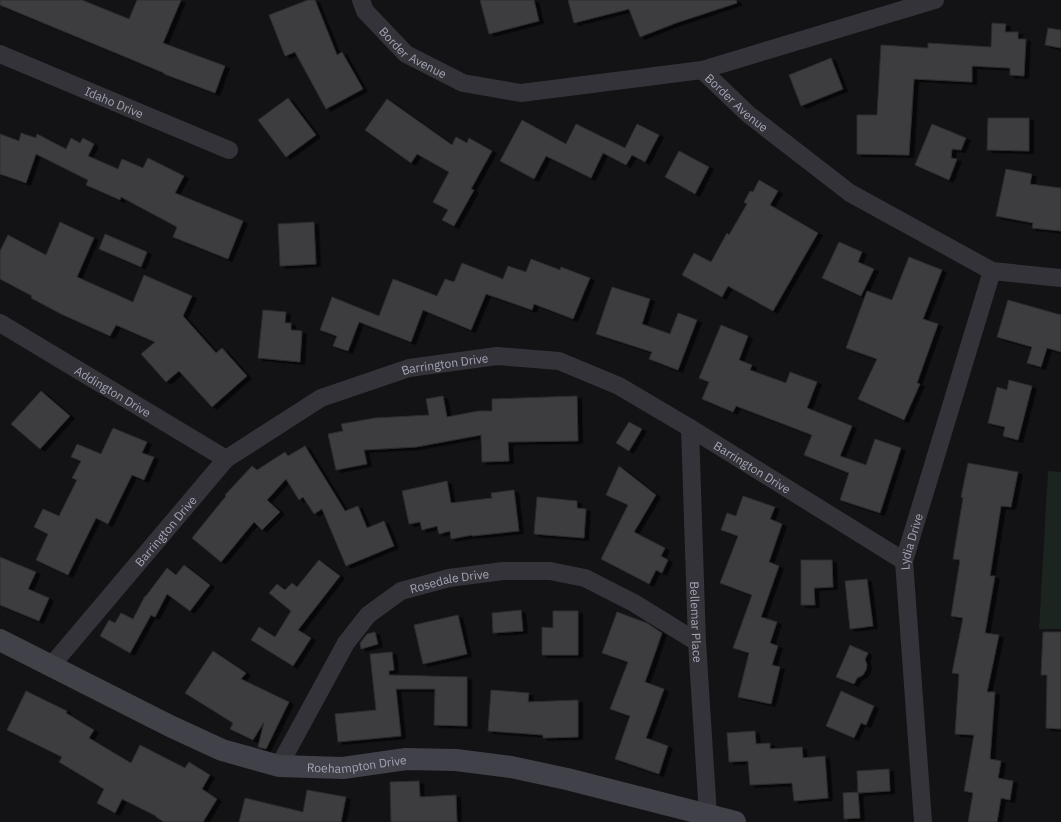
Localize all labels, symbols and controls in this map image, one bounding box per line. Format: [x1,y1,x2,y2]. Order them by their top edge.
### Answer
street label: Border Avenue [376,23,450,81]
street label: Border Avenue [702,70,772,135]
street label: Idaho Drive [83,83,146,121]
street label: Barrington Drive [399,350,490,378]
street label: Addington Drive [72,362,154,420]
street label: Barrington Drive [711,437,794,497]
street label: Barrington Drive [131,492,200,569]
street label: Lydia Drive [896,511,926,571]
street label: Rosedale Drive [408,565,490,596]
street label: Bellemar Place [688,581,706,663]
street label: Roehampton Drive [307,751,408,776]

